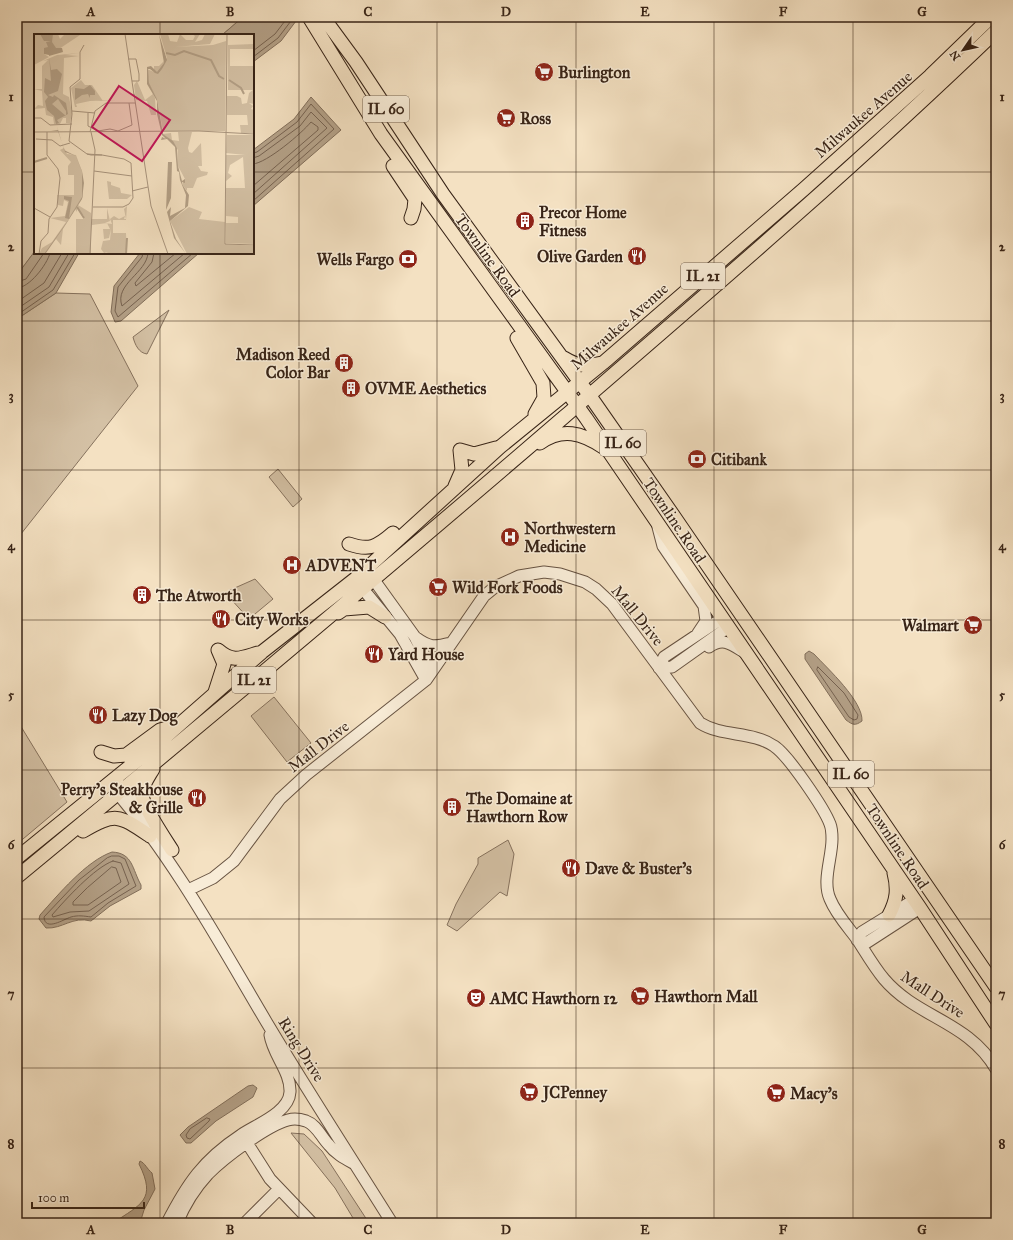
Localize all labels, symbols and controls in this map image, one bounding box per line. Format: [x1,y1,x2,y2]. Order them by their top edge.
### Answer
text: A [86,4,96,20]
text: B [226,4,235,20]
text: C [364,4,373,20]
text: D [501,4,511,20]
text: E [640,4,650,20]
text: F [779,4,788,20]
text: G [917,4,927,20]
north arrow [943,30,983,70]
inset map [34,34,254,254]
text: N [947,47,963,63]
supermarket icon: Burlington [533,61,555,83]
place label: Burlington [558,63,631,83]
street label: Milwaukee Avenue [811,67,916,162]
text: 1 [8,89,14,105]
text: 1 [999,89,1005,105]
road number: IL 60 [363,96,409,122]
supermarket icon: Ross [495,107,517,129]
place label: Ross [520,109,551,128]
place label: Precor Home Fitness [539,203,627,240]
street label: Townline Road [451,210,524,301]
building icon: Precor Home Fitness [514,210,536,232]
text: 2 [8,239,15,255]
text: 2 [999,239,1006,255]
restaurant icon: Olive Garden [626,245,648,267]
place label: Olive Garden [537,247,623,266]
bank icon: Wells Fargo [397,248,419,270]
place label: Wells Fargo [316,250,394,270]
road number: IL 21 [681,263,725,289]
street label: Milwaukee Avenue [567,279,672,374]
place label: Madison Reed Color Bar [236,345,331,382]
building icon: Madison Reed Color Bar [333,352,355,374]
building icon: OVME Aesthetics [340,377,362,399]
place label: OVME Aesthetics [365,379,486,398]
text: 3 [8,388,14,404]
text: 3 [999,388,1005,404]
road number: IL 60 [600,430,646,456]
bank icon: Citibank [686,448,708,470]
place label: Citibank [711,450,767,469]
street label: Townline Road [639,474,710,566]
place label: Northwestern Medicine [524,519,616,556]
hospital icon: Northwestern Medicine [499,526,521,548]
text: 4 [7,538,15,554]
text: 4 [998,538,1006,554]
hospital icon: ADVENT [281,554,303,576]
place label: ADVENT [305,556,376,575]
supermarket icon: Wild Fork Foods [427,576,449,598]
place label: Wild Fork Foods [452,578,563,597]
street label: Mall Drive [607,581,668,650]
building icon: The Atworth [131,584,153,606]
place label: The Atworth [155,586,241,605]
restaurant icon: City Works [210,608,232,630]
place label: City Works [235,610,309,630]
supermarket icon: Walmart [962,614,984,636]
place label: Walmart [902,616,959,635]
restaurant icon: Yard House [363,643,385,665]
place label: Yard House [387,645,465,664]
road number: IL 21 [232,667,276,693]
text: 5 [8,687,15,703]
text: 5 [999,687,1006,703]
restaurant icon: Lazy Dog [87,704,109,726]
place label: Lazy Dog [112,706,178,726]
street label: Mall Drive [284,716,353,776]
road number: IL 60 [828,761,874,787]
place label: Perry's Steakhouse & Grille [61,780,183,817]
restaurant icon: Perry's Steakhouse & Grille [186,787,208,809]
place label: The Domaine at Hawthorn Row [465,789,573,826]
building icon: The Domaine at Hawthorn Row [441,796,463,818]
street label: Townline Road [862,800,933,892]
text: 6 [8,837,16,853]
text: 6 [999,837,1007,853]
restaurant icon: Dave & Buster's [560,857,582,879]
place label: Dave & Buster's [585,859,692,878]
street label: Mall Drive [897,967,969,1022]
supermarket icon: Hawthorn Mall [629,985,651,1007]
text: 7 [8,986,15,1002]
text: 7 [999,986,1006,1002]
theatre icon: AMC Hawthorn 12 [465,987,487,1009]
place label: Hawthorn Mall [654,987,758,1006]
place label: AMC Hawthorn 12 [489,989,618,1008]
street label: Ring Drive [274,1014,329,1086]
supermarket icon: JCPenney [518,1081,540,1103]
supermarket icon: Macy's [765,1082,787,1104]
place label: JCPenney [541,1083,608,1103]
place label: Macy's [790,1084,838,1104]
text: 8 [8,1136,15,1152]
text: 8 [999,1136,1006,1152]
scale bar [32,1184,144,1210]
text: 100 m [38,1191,69,1205]
text: A [86,1222,96,1238]
text: B [226,1222,235,1238]
text: C [364,1222,373,1238]
text: D [501,1222,511,1238]
text: E [640,1222,650,1238]
text: F [779,1222,788,1238]
text: G [917,1222,927,1238]

